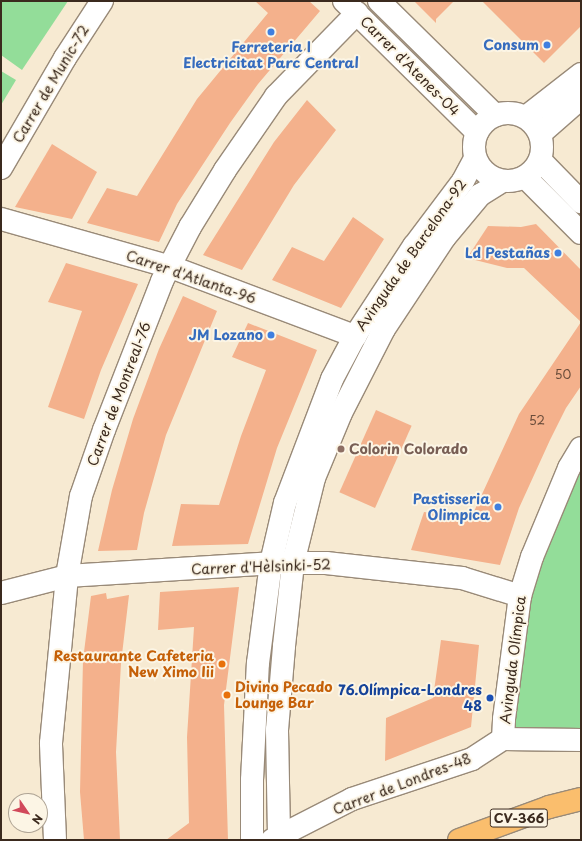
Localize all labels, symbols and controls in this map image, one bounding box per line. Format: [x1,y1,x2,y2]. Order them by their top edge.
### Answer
street label: Carrer d'Atenes-04 [357,13,463,119]
street label: Carrer de Munic-72 [9,22,93,146]
marker: Ferreteria I Electricitat Parc Central [266,27,276,37]
place label: Consum [483,37,539,53]
place label: Ferreteria I Electricitat Parc Central [183,39,359,72]
marker: Consum [542,40,552,50]
street label: Avinguda de Barcelona-92 [352,176,470,334]
place label: Ld Pestañas [464,245,550,261]
street label: Carrer d'Atlanta-96 [124,247,258,307]
marker: Ld Pestañas [553,248,563,258]
street label: Carrer de Montreal-76 [84,319,154,469]
place label: JM Lozano [187,327,263,343]
marker: JM Lozano [266,330,276,340]
house number: 50 [555,368,571,382]
house number: 52 [529,414,545,428]
place label: Colorin Colorado [349,441,468,457]
marker: Colorin Colorado [336,444,346,454]
place label: Pastisseria Olimpica [413,491,490,524]
marker: Pastisseria Olimpica [493,502,503,512]
street label: Carrer d'Hèlsinki-52 [191,556,331,578]
street label: Avinguda Olímpica [497,595,529,725]
place label: Restaurante Cafeteria New Ximo Iii [54,648,214,680]
marker: Restaurante Cafeteria New Ximo Iii [217,659,227,669]
place label: Divino Pecado Lounge Bar [235,679,334,712]
place label: 76.Olímpica-Londres 48 [338,682,482,714]
marker: Divino Pecado Lounge Bar [222,690,232,700]
marker: 76.Olímpica-Londres 48 [485,693,495,703]
street label: Carrer de Londres-48 [330,750,474,818]
north arrow [8,793,48,833]
road number: CV-366 [489,807,549,829]
text: N [28,811,47,828]

